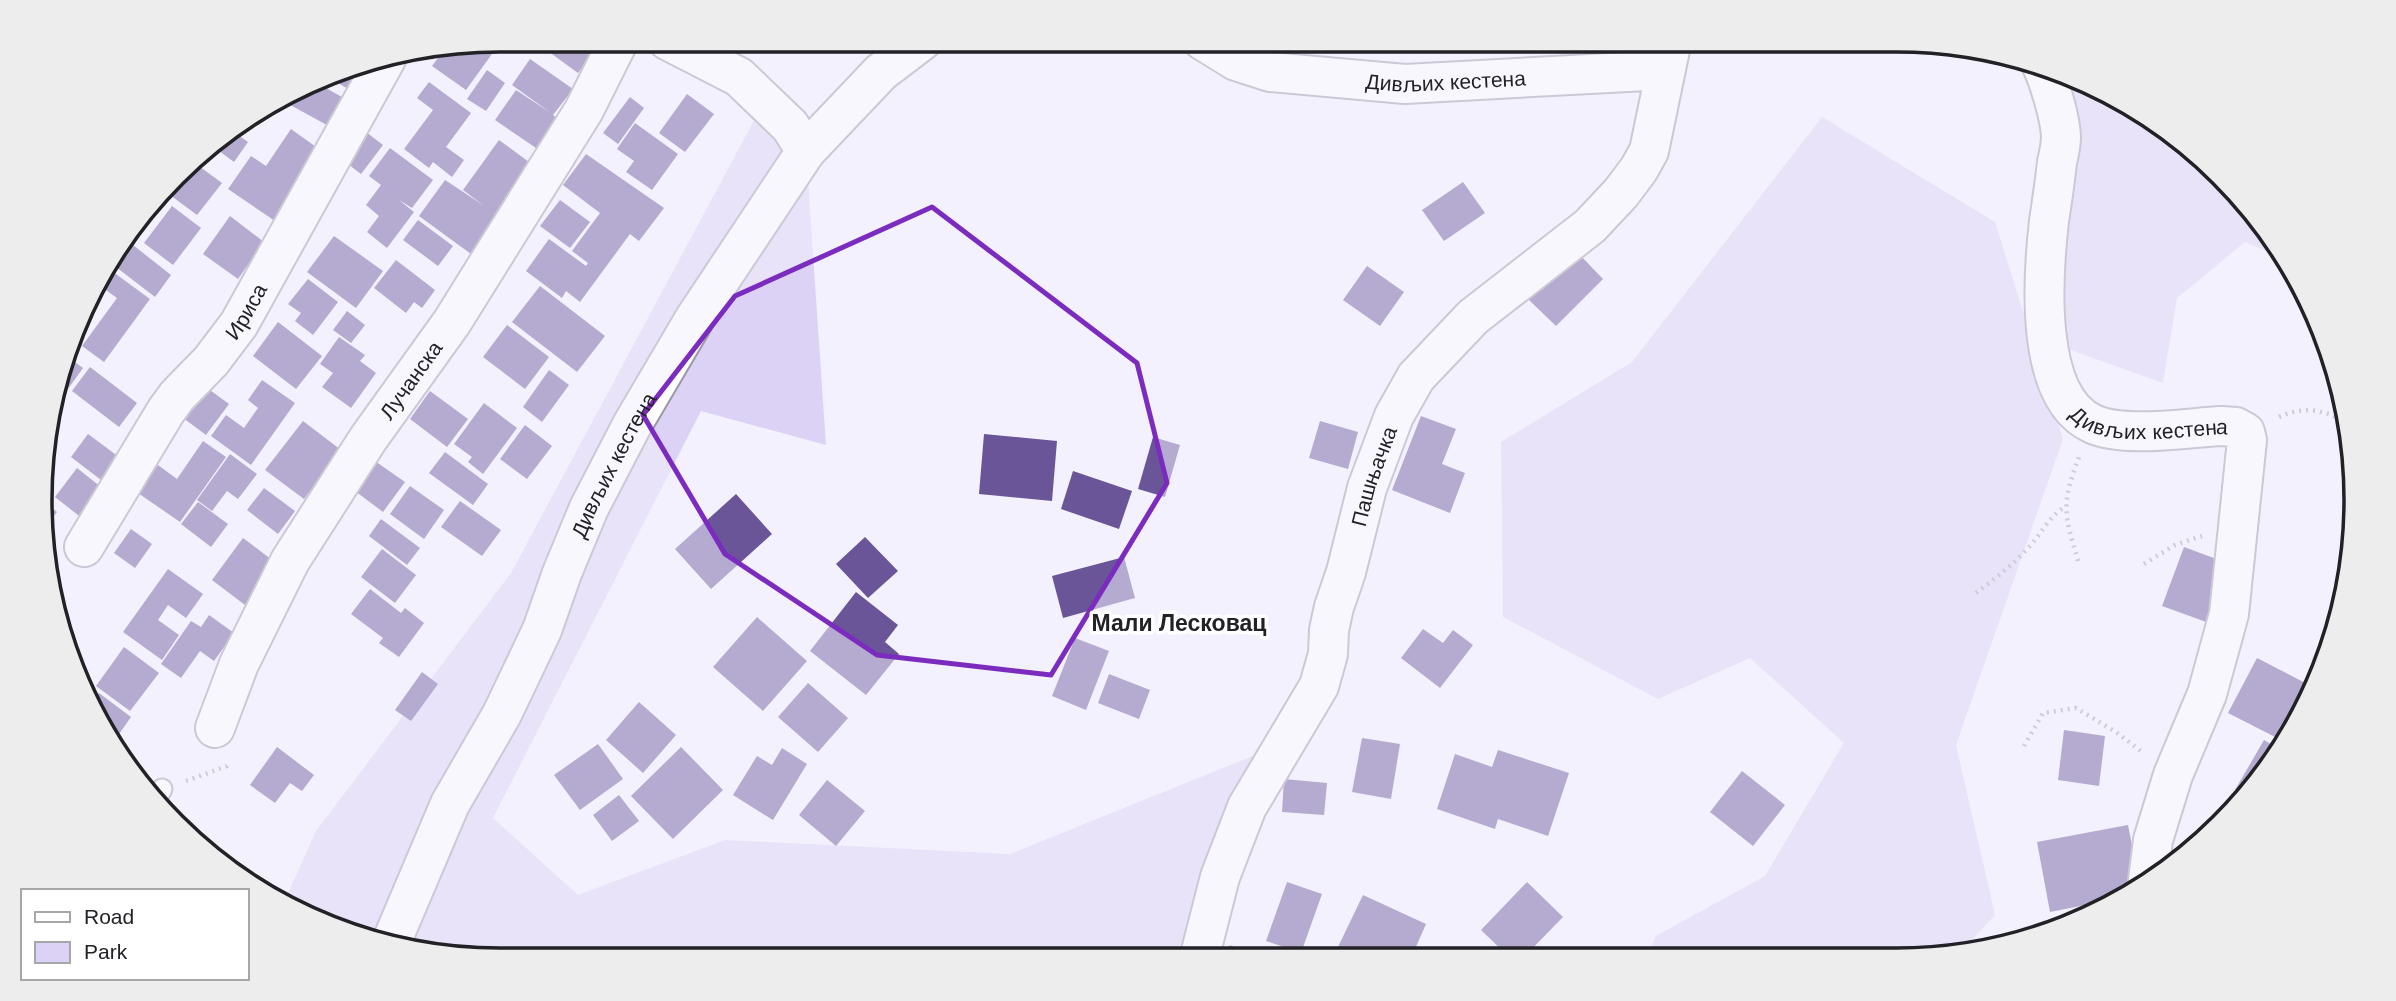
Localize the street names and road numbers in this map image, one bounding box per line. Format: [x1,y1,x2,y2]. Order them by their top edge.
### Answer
street label: Дивљих кестена [1365,66,1527,96]
street label: Ириса [220,279,271,344]
street label: Лучанска [375,336,446,423]
street label: Дивљих кестена [567,388,660,541]
street label: Дивљих кестена [2066,401,2229,443]
street label: Пашњачка [1346,423,1401,529]

